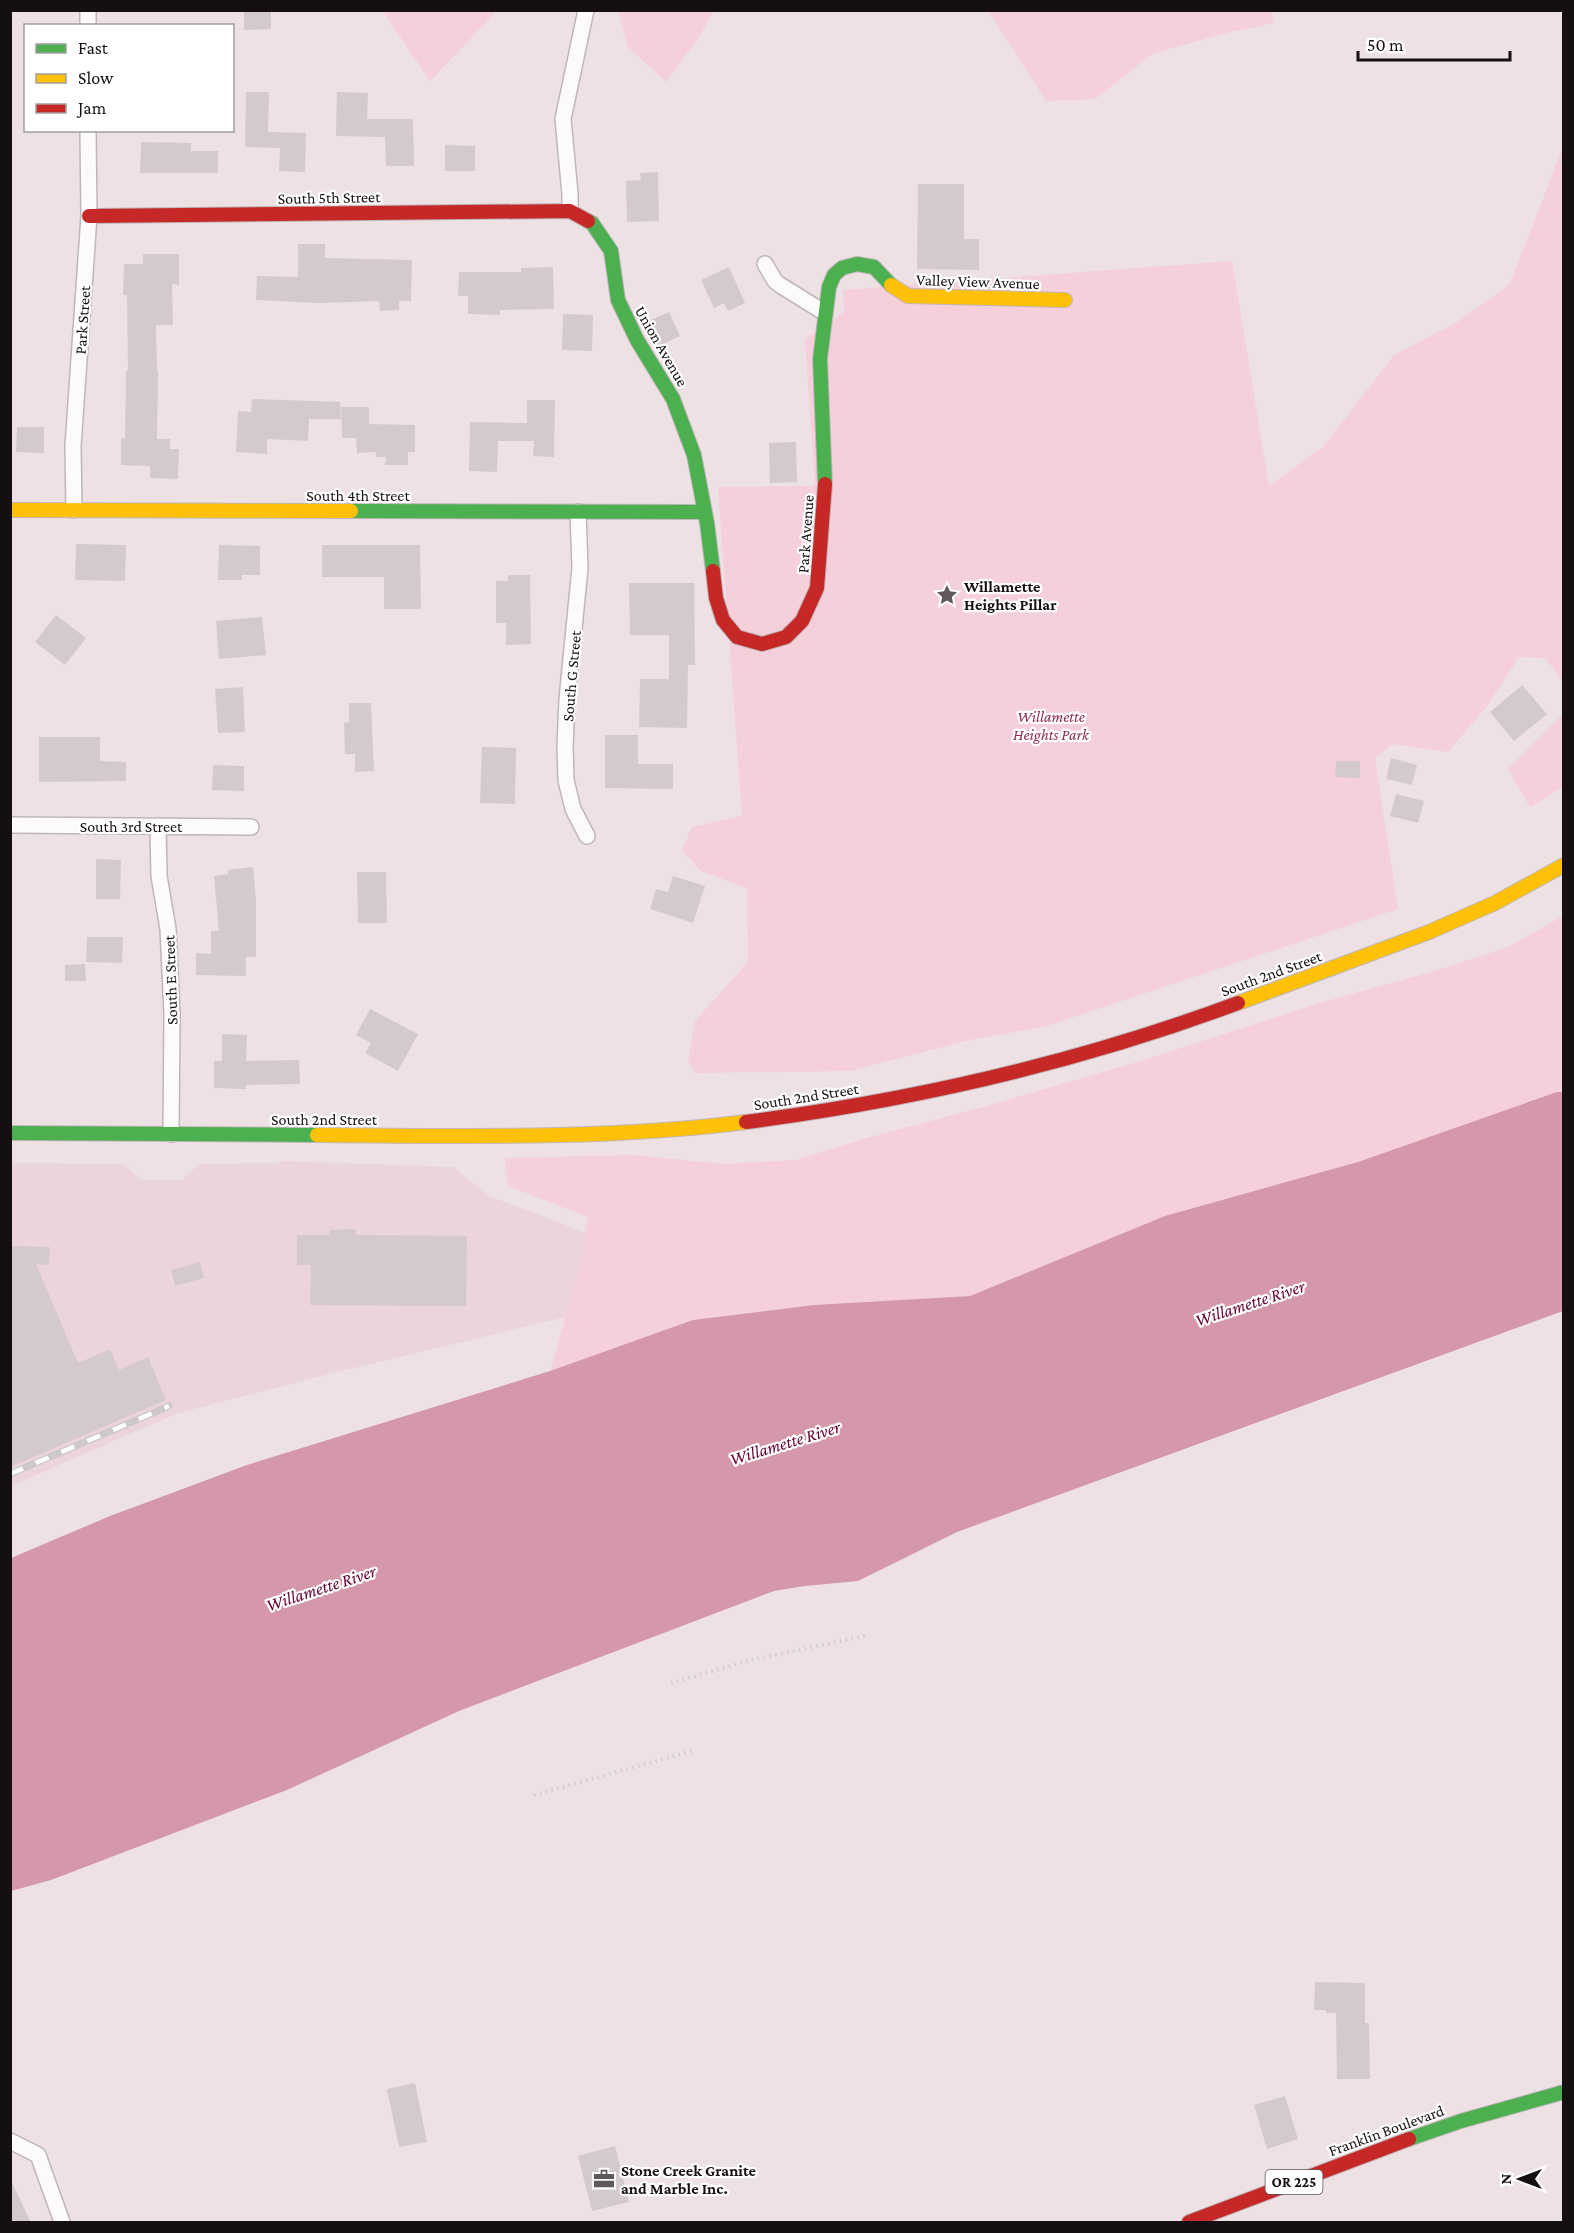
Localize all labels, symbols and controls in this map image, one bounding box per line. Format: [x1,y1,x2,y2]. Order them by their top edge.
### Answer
legend [24,24,234,132]
scale bar [1358,24,1510,62]
text: 50 m [1367,35,1404,55]
text: Fast [78,38,109,58]
text: Slow [78,68,114,88]
text: Jam [76,98,107,118]
street label: South 5th Street [278,188,381,207]
street label: Valley View Avenue [916,271,1040,293]
street label: Park Street [72,284,93,355]
street label: Union Avenue [632,303,691,389]
street label: South 4th Street [306,487,410,504]
street label: Park Avenue [794,494,817,574]
place label: Willamette Heights Pillar [963,578,1057,613]
place icon: Willamette Heights Pillar [935,583,959,607]
street label: South G Street [559,629,584,722]
park label: Willamette Heights Park [1013,708,1090,744]
street label: South 3rd Street [80,818,183,835]
street label: South E Street [160,934,181,1025]
street label: South 2nd Street [1218,947,1325,1000]
street label: South 2nd Street [752,1080,860,1113]
street label: South 2nd Street [271,1111,378,1128]
water label: Willamette River [1192,1276,1308,1330]
water label: Willamette River [727,1416,843,1469]
water label: Willamette River [263,1561,379,1615]
street label: Franklin Boulevard [1326,2101,1447,2159]
north arrow [1490,2149,1550,2209]
place label: Stone Creek Granite and Marble Inc. [621,2162,757,2197]
office icon: Stone Creek Granite and Marble Inc. [592,2167,616,2191]
road number: OR 225 [1266,2170,1322,2194]
text: N [1497,2173,1514,2184]

